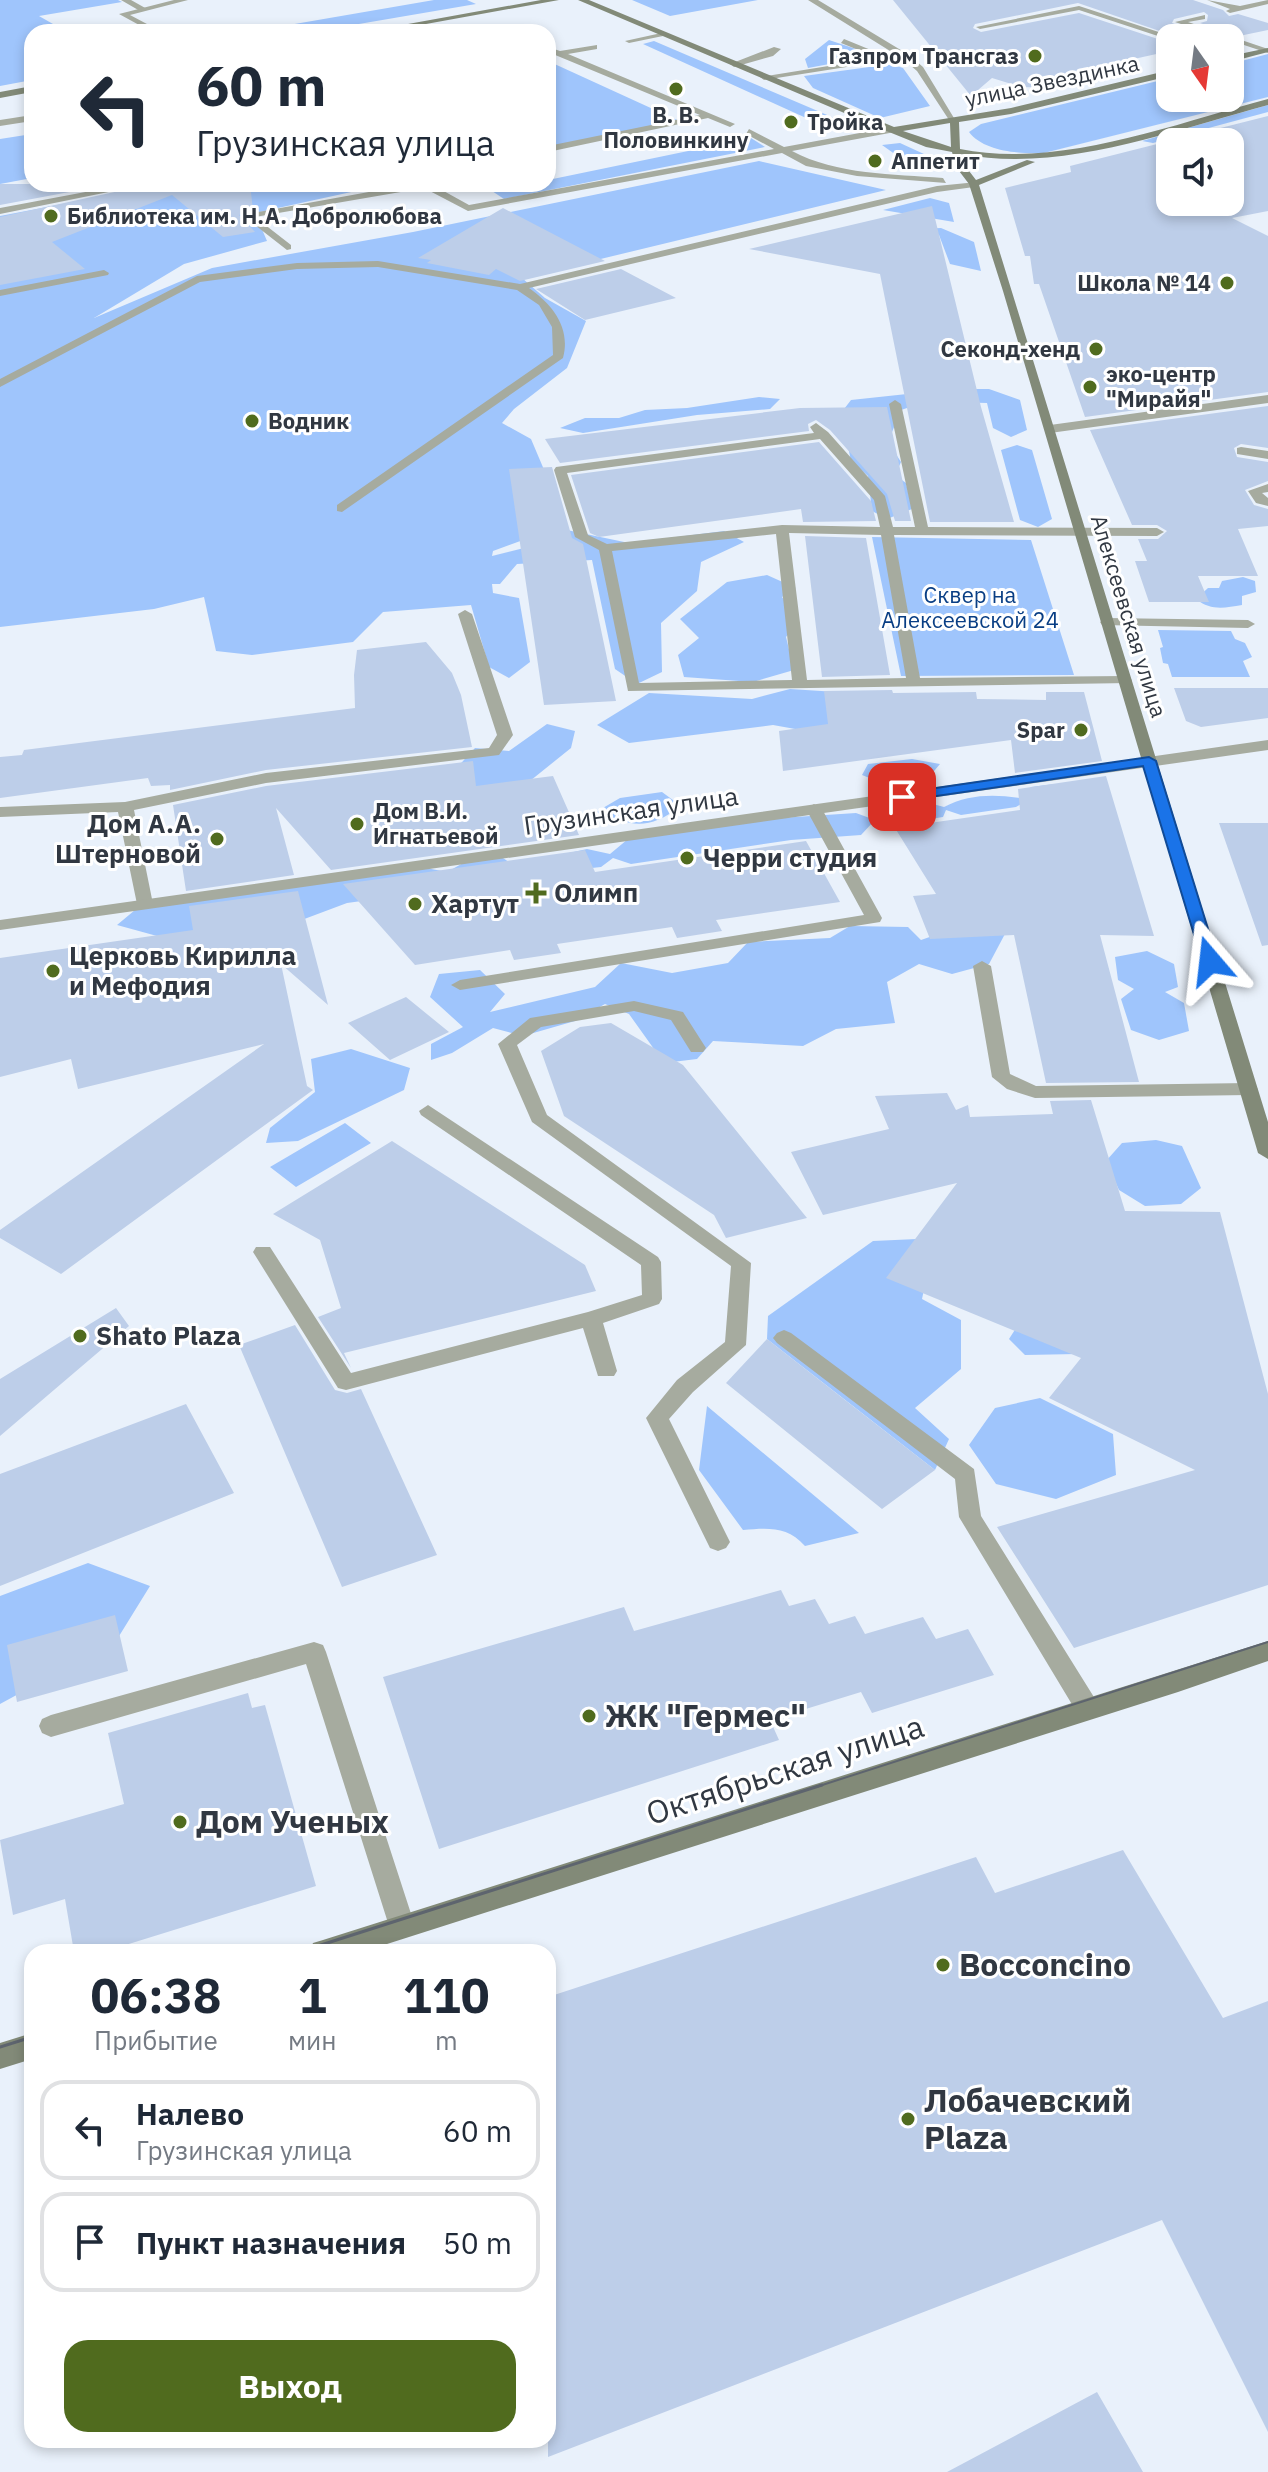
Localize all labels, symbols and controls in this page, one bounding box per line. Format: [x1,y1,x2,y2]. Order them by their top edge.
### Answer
north arrow [1156,24,1244,112]
map controls [1156,24,1244,216]
place label: Газпром Трансгаз [829,41,1019,70]
marker: Газпром Трансгаз [1026,47,1044,65]
street label: улица Звездинка [962,48,1142,113]
text: 60 m [196,49,326,121]
icon: left [64,56,168,160]
marker: В. В. Половинкину [667,80,685,98]
place label: В. В. Половинкину [604,100,749,154]
place label: Тройка [807,107,883,136]
marker: Тройка [782,113,800,131]
text: Грузинская улица [196,119,495,166]
button: sound [1156,128,1244,216]
place label: Аппетит [891,146,980,175]
marker: Аппетит [866,152,884,170]
place label: Библиотека им. Н.А. Добролюбова [67,201,442,230]
marker: Библиотека им. Н.А. Добролюбова [42,207,60,225]
place label: Школа № 14 [1077,268,1211,297]
marker: Школа № 14 [1218,274,1236,292]
place label: Секонд-хенд [941,334,1081,363]
marker: Секонд-хенд [1087,340,1105,358]
place label: эко-центр "Мирайя" [1106,359,1216,413]
marker: эко-центр "Мирайя" [1081,378,1099,396]
place label: Водник [268,406,349,435]
marker: Водник [243,412,261,430]
street label: Алексеевская улица [1085,511,1174,721]
park label: Сквер на Алексеевской 24 [881,580,1059,634]
place label: Spar [1016,715,1065,744]
marker: Spar [1072,721,1090,739]
pin [868,763,936,831]
icon: arrive [880,775,924,819]
street label: Грузинская улица [522,778,740,842]
place label: Дом В.И. Игнатьевой [373,796,498,850]
place label: Дом А.А. Штерновой [55,806,201,870]
marker: Дом В.И. Игнатьевой [348,815,366,833]
marker: Дом А.А. Штерновой [208,830,226,848]
place label: Черри студия [703,840,877,874]
marker: Черри студия [678,849,696,867]
place label: Олимп [554,875,638,909]
marker: Олимп [525,882,547,904]
place label: Хартут [431,886,519,920]
marker: Хартут [406,895,424,913]
position arrow [1168,919,1252,1003]
place label: Церковь Кирилла и Мефодия [69,938,297,1002]
marker: Церковь Кирилла и Мефодия [44,962,62,980]
place label: Shato Plaza [96,1318,241,1352]
marker: Shato Plaza [71,1327,89,1345]
place label: ЖК "Гермес" [605,1694,806,1736]
street label: Октябрьская улица [641,1704,929,1834]
marker: ЖК "Гермес" [580,1707,598,1725]
place label: Дом Ученых [196,1800,389,1842]
marker: Дом Ученых [171,1813,189,1831]
place label: Bocconcino [959,1943,1131,1985]
marker: Bocconcino [934,1956,952,1974]
text: 06:38 [90,1964,222,2026]
text: 1 [298,1964,327,2026]
text: 110 [403,1964,490,2026]
text: Прибытие [94,2023,218,2057]
text: мин [288,2023,337,2057]
text: m [435,2023,458,2057]
place label: Лобачевский Plaza [924,2079,1131,2158]
text: Налево [136,2094,244,2133]
icon: left [68,2108,112,2152]
marker: Лобачевский Plaza [899,2110,917,2128]
text: 60 m [443,2111,512,2150]
text: Грузинская улица [136,2133,352,2167]
icon: arrive [68,2220,112,2264]
text: Пункт назначения [136,2223,406,2262]
text: 50 m [443,2223,512,2262]
button: Выход [64,2340,516,2432]

